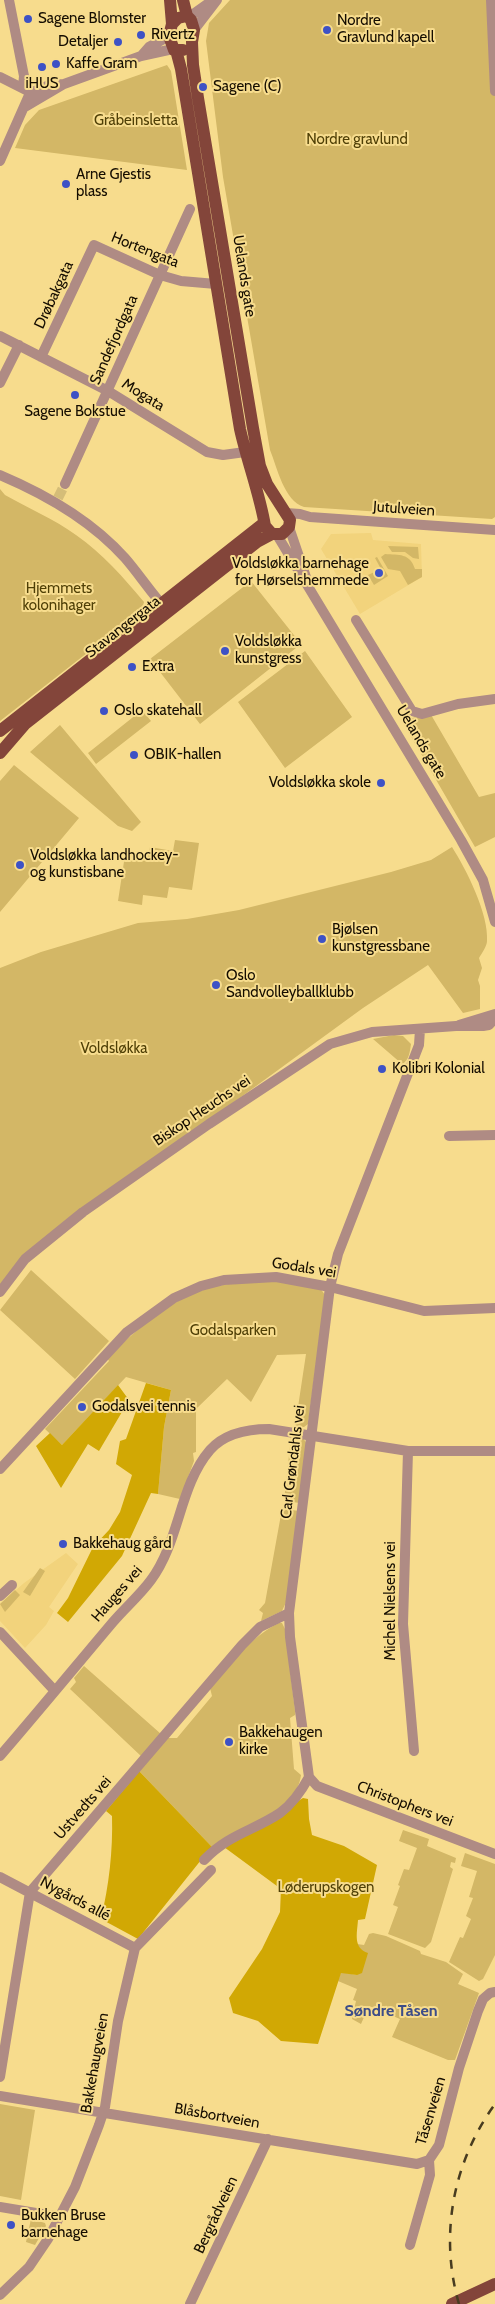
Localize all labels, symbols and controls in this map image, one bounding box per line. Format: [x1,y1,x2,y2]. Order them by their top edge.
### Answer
place label: Sagene Blomster [38,10,146,28]
place label: Nordre Gravlund kapell [337,12,434,47]
marker: Sagene Blomster [22,13,34,25]
marker: Nordre Gravlund kapell [321,24,333,36]
place label: Rivertz [151,26,195,44]
marker: Rivertz [135,29,147,41]
place label: Detaljer [58,33,108,51]
marker: Detaljer [112,36,124,48]
place label: Kaffe Gram [66,55,137,73]
marker: Kaffe Gram [50,58,62,70]
marker: iHUS [36,61,48,73]
place label: iHUS [25,75,59,93]
place label: Sagene (C) [213,78,282,96]
marker: Sagene (C) [197,81,209,93]
park label: Gråbeinsletta [94,112,178,130]
park label: Nordre gravlund [306,131,408,149]
place label: Arne Gjestis plass [76,166,151,201]
marker: Arne Gjestis plass [60,178,72,190]
street label: Hortengata [109,228,181,272]
street label: Uelands gate [229,234,259,318]
street label: Drøbakgata [31,258,77,332]
street label: Sandefjordgata [86,292,142,388]
street label: Mogata [118,375,168,415]
marker: Sagene Bokstue [69,389,81,401]
place label: Sagene Bokstue [24,403,126,421]
street label: Jutulveien [372,498,436,520]
place label: Voldsløkka barnehage for Hørselshemmede [232,555,369,590]
marker: Voldsløkka barnehage for Hørselshemmede [373,567,385,579]
park label: Hjemmets kolonihager [22,580,96,615]
street label: Stavangergata [82,592,164,662]
place label: Voldsløkka kunstgress [235,633,302,668]
marker: Voldsløkka kunstgress [219,645,231,657]
place label: Extra [142,658,174,676]
marker: Extra [126,661,138,673]
place label: Oslo skatehall [114,702,202,720]
street label: Uelands gate [392,702,450,782]
marker: Oslo skatehall [98,705,110,717]
place label: OBIK-hallen [144,746,221,764]
marker: OBIK-hallen [128,749,140,761]
place label: Voldsløkka skole [269,774,371,792]
marker: Voldsløkka skole [375,777,387,789]
place label: Voldsløkka landhockey- og kunstisbane [30,847,179,882]
marker: Voldsløkka landhockey- og kunstisbane [14,859,26,871]
place label: Bjølsen kunstgressbane [332,921,430,956]
marker: Bjølsen kunstgressbane [316,933,328,945]
place label: Oslo Sandvolleyballklubb [226,967,354,1002]
marker: Oslo Sandvolleyballklubb [210,979,222,991]
park label: Voldsløkka [81,1040,147,1058]
place label: Kolibri Kolonial [392,1060,485,1078]
marker: Kolibri Kolonial [376,1063,388,1075]
street label: Biskop Heuchs vei [150,1072,254,1150]
street label: Godals vei [270,1254,338,1282]
park label: Godalsparken [190,1322,276,1340]
place label: Godalsvei tennis [92,1398,196,1416]
marker: Godalsvei tennis [76,1401,88,1413]
street label: Carl Grøndahls vei [277,1404,309,1520]
place label: Bakkehaug gård [73,1535,172,1553]
marker: Bakkehaug gård [57,1538,69,1550]
street label: Michel Nielsens vei [382,1541,400,1661]
street label: Hauges vei [88,1562,146,1626]
place label: Bakkehaugen kirke [239,1724,323,1759]
marker: Bakkehaugen kirke [223,1736,235,1748]
street label: Ustvedts vei [51,1773,115,1843]
street label: Christophers vei [354,1777,456,1831]
street label: Nygårds allé [37,1873,113,1925]
park label: Løderupskogen [278,1879,374,1897]
district label: Søndre Tåsen [344,2001,438,2021]
street label: Bakkehaugveien [77,2011,113,2115]
street label: Tåsenveien [412,2075,450,2147]
street label: Blåsbortveien [173,2100,261,2132]
street label: Bergrådveien [190,2174,242,2256]
place label: Bukken Bruse barnehage [21,2207,106,2242]
marker: Bukken Bruse barnehage [5,2219,17,2231]

